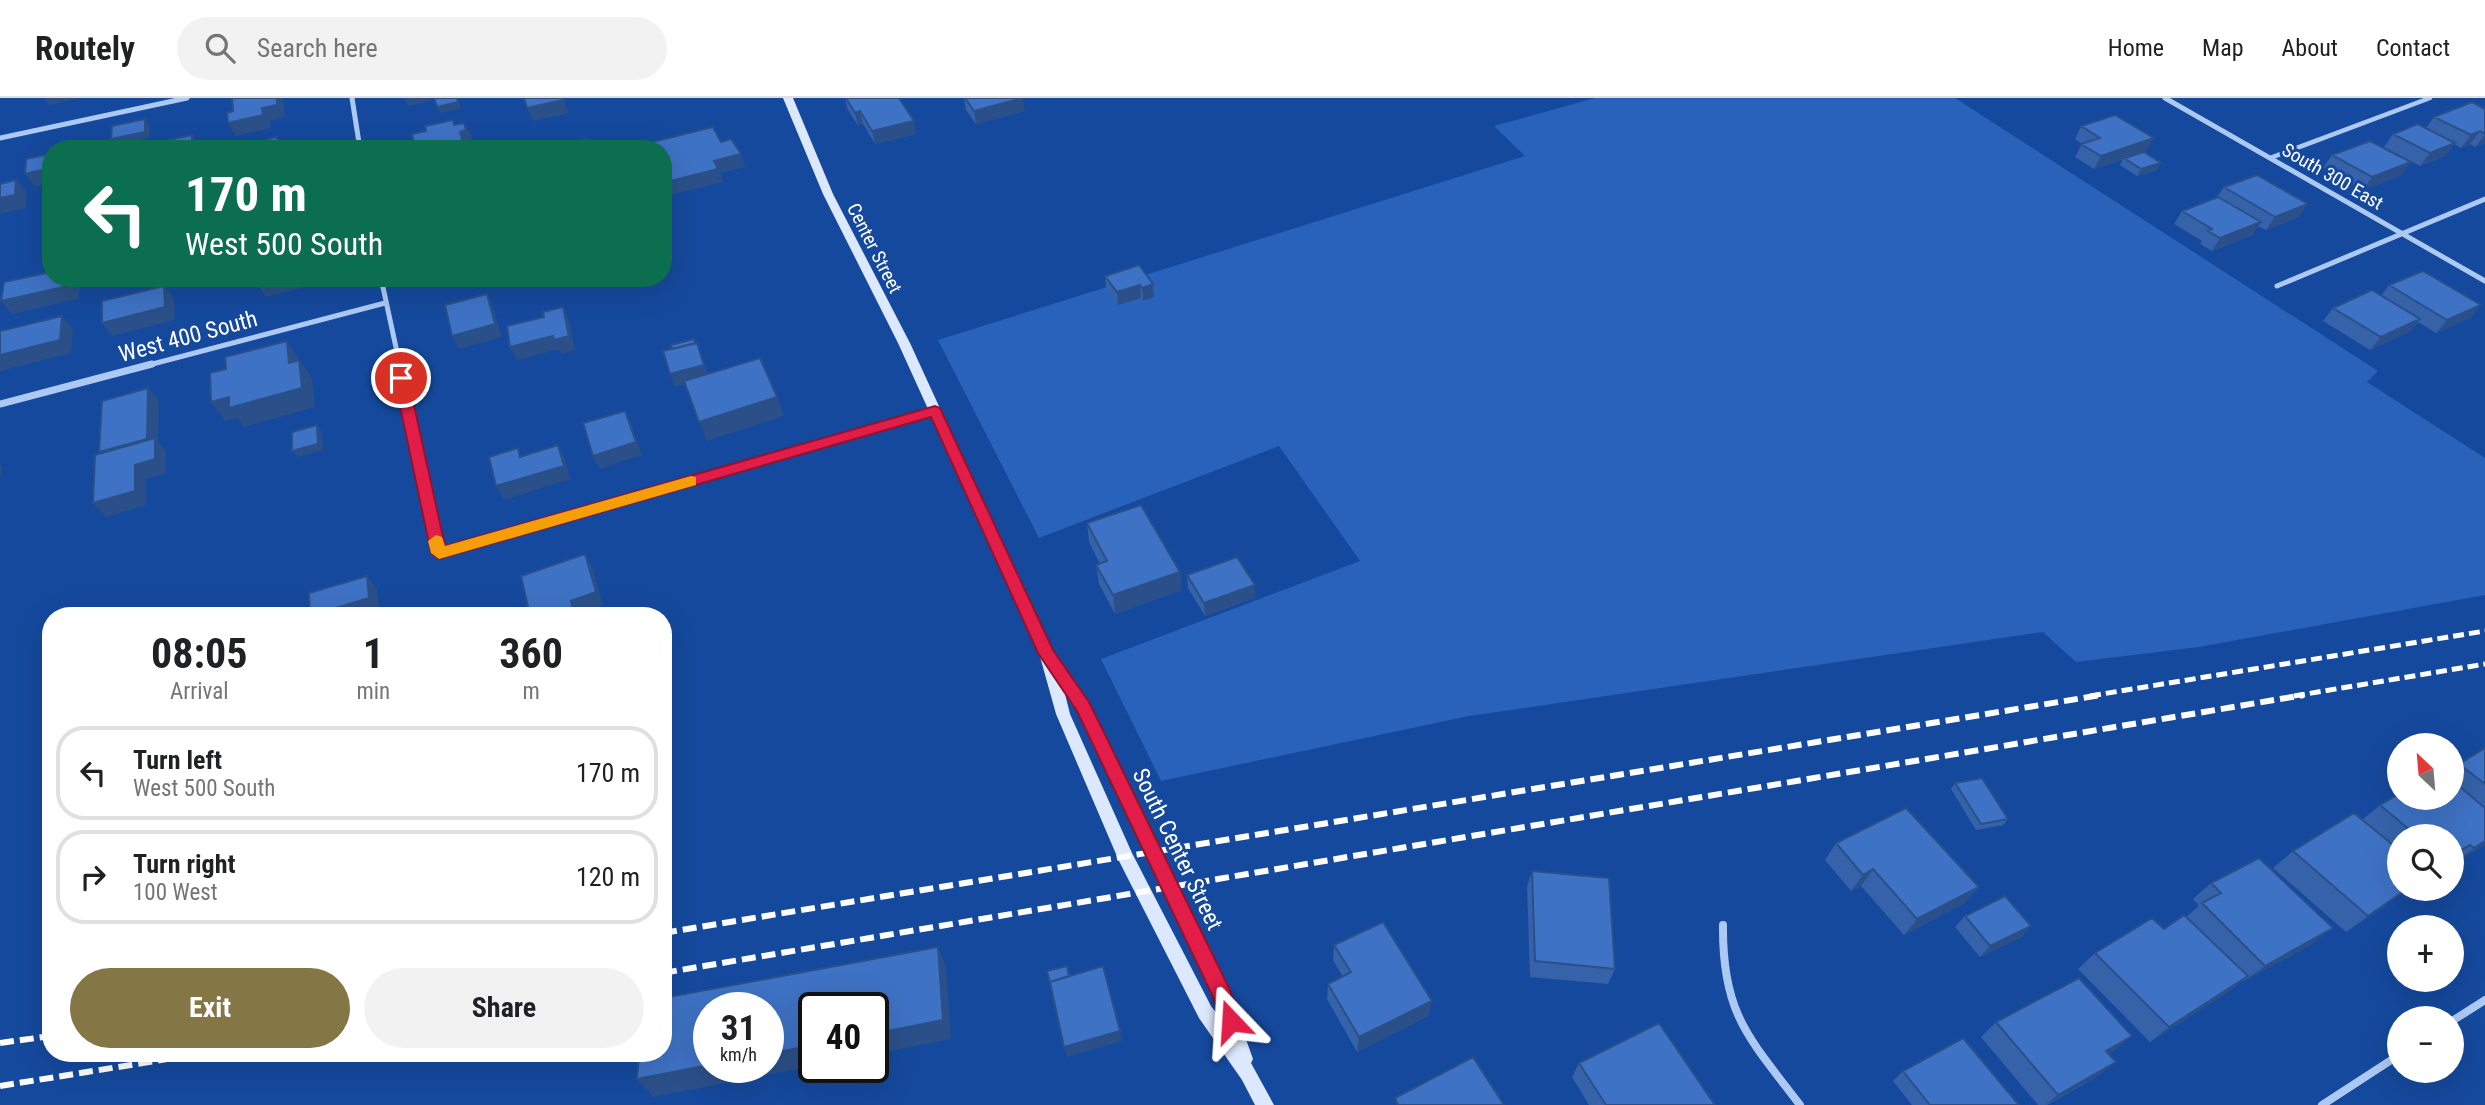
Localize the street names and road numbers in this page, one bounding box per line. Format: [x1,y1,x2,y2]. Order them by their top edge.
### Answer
street label: South 300 East [2278,138,2387,215]
street label: Center Street [842,199,907,297]
street label: West 400 South [116,305,260,368]
street label: South Center Street [1127,764,1228,934]

